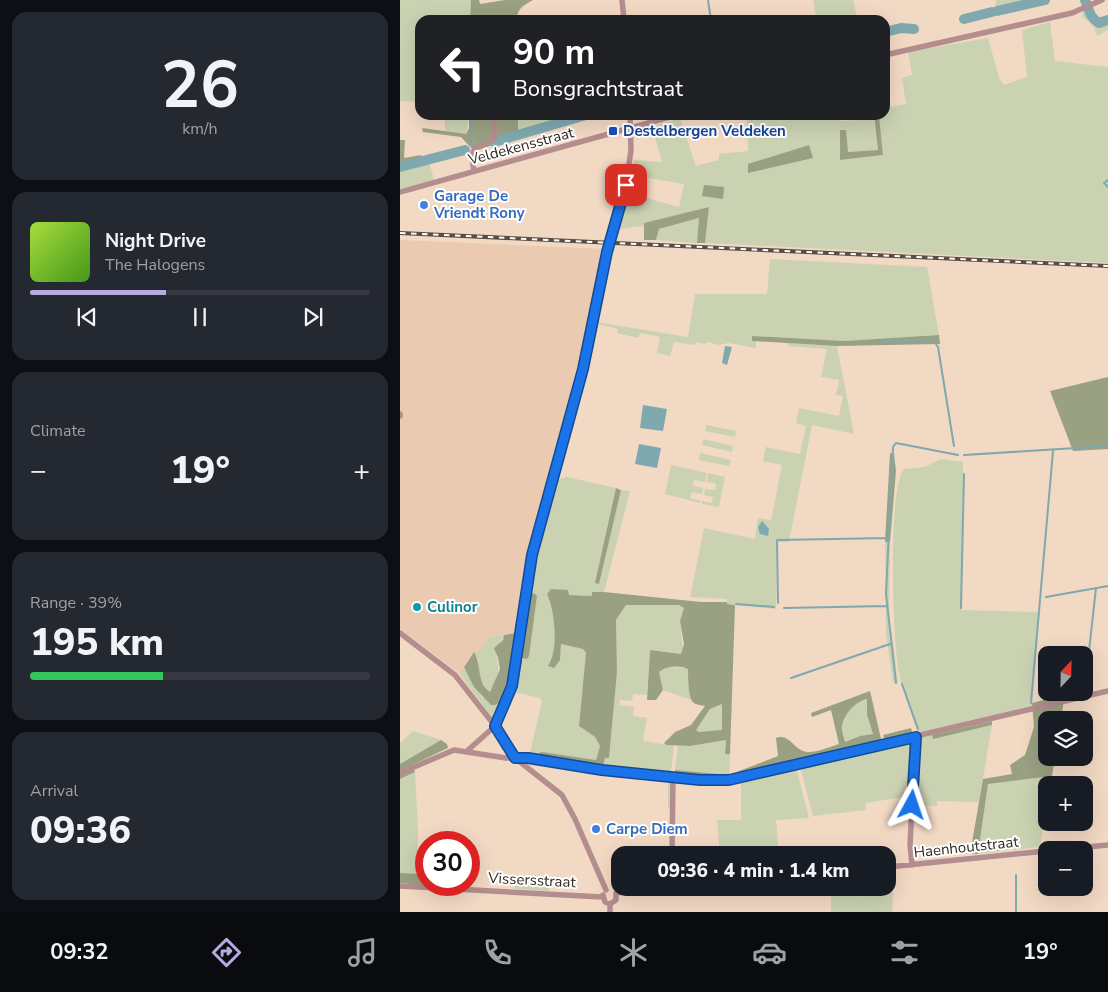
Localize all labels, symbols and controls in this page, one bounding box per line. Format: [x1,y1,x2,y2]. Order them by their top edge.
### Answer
text: 90 m [513,29,595,76]
icon: left [430,35,495,100]
text: 26 [161,41,239,130]
text: Bonsgrachtstraat [513,74,683,104]
text: km/h [182,118,218,140]
place label: Destelbergen Veldeken [623,121,786,141]
street label: Veldekensstraat [465,122,577,170]
marker: Destelbergen Veldeken [607,125,619,137]
pin [605,164,647,206]
icon: arrive [612,171,640,199]
place label: Garage De Vriendt Rony [433,186,525,223]
marker: Garage De Vriendt Rony [418,199,430,211]
text: Night Drive [105,228,206,254]
text: The Halogens [105,254,205,276]
icon: previous [73,303,101,331]
icon: pause [186,303,214,331]
icon: next [299,303,327,331]
text: Climate [30,420,85,442]
text: 19° [170,445,230,496]
text: − [30,452,47,490]
text: + [353,452,370,490]
text: Range · 39% [30,592,122,614]
place label: Culinor [427,597,478,617]
marker: Culinor [411,601,423,613]
text: 195 km [30,617,164,668]
north arrow [1038,646,1092,701]
map controls [1038,646,1093,896]
button: layers [1038,711,1093,766]
button: + [1038,776,1093,831]
position arrow [885,778,937,830]
text: Arrival [30,780,78,802]
text: 09:36 [30,805,131,856]
place label: Carpe Diem [606,819,688,839]
marker: Carpe Diem [590,823,602,835]
speed limit sign: 30 [415,831,480,896]
street label: Haenhoutstraat [913,831,1020,862]
button: − [1038,841,1093,896]
text: 09:36 · 4 min · 1.4 km [657,858,850,884]
street label: Vissersstraat [487,868,577,892]
icon: directions [209,935,244,970]
icon: music [345,935,380,970]
icon: phone [480,935,515,970]
icon: climate [616,935,651,970]
icon: car [752,935,787,970]
icon: filters [887,935,922,970]
text: 09:32 [50,937,109,967]
text: 19° [1023,937,1058,967]

